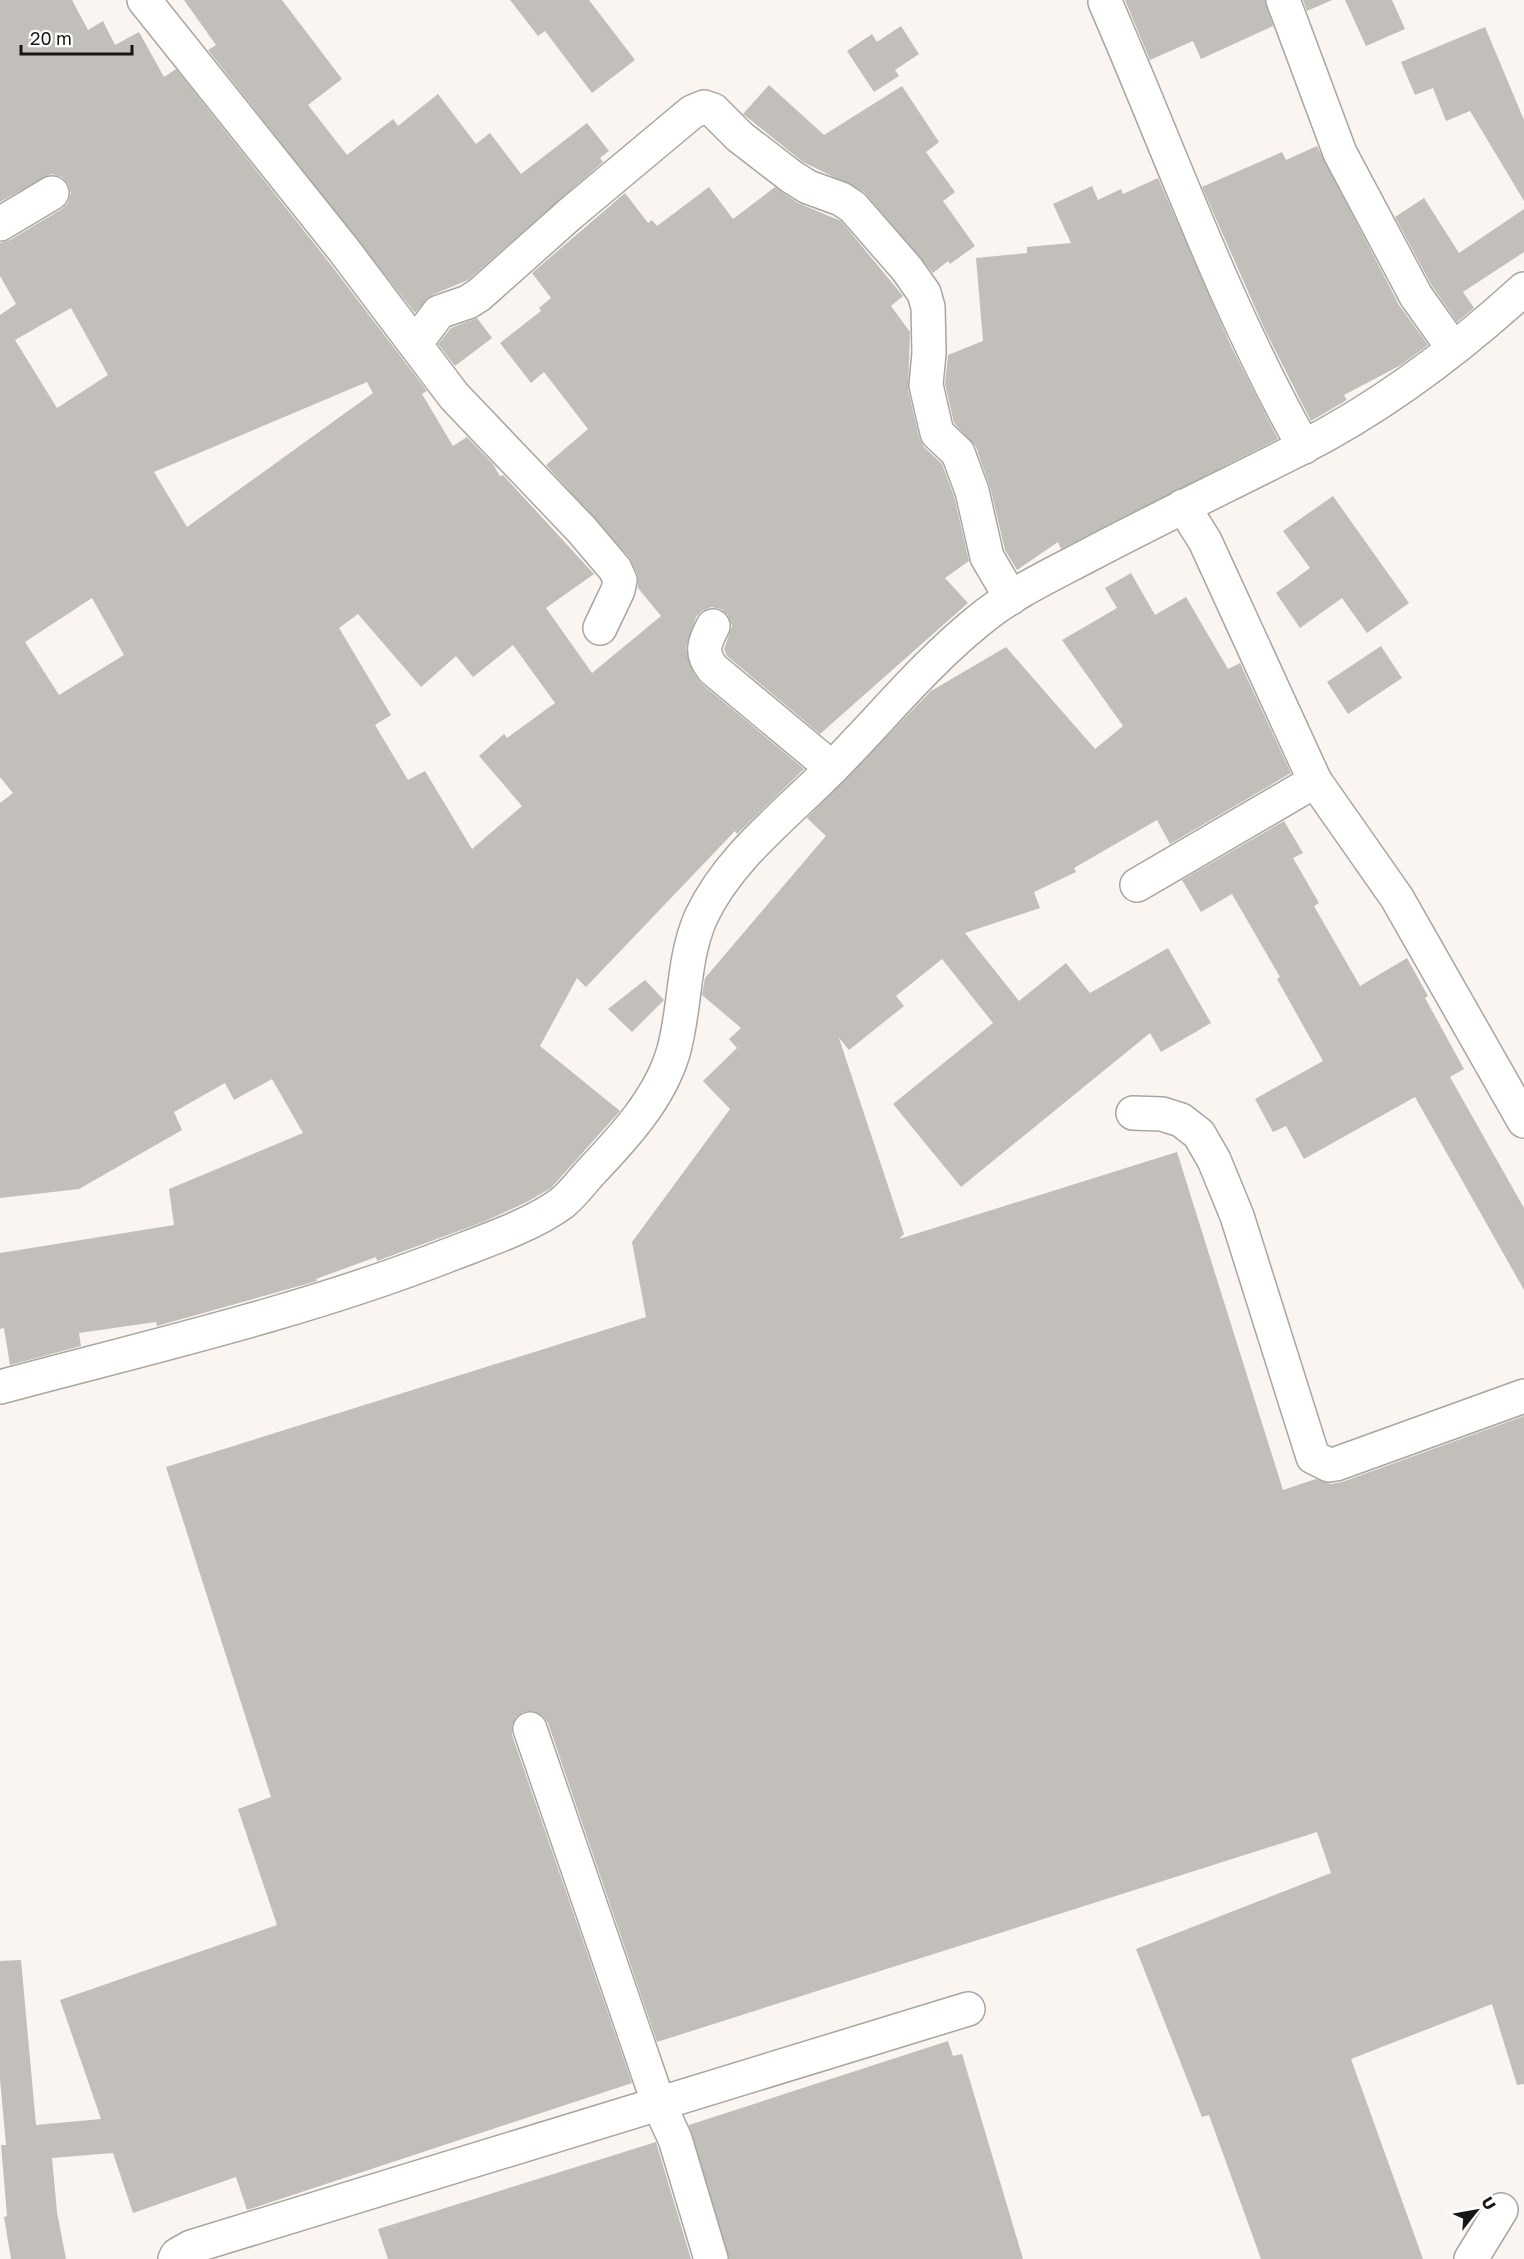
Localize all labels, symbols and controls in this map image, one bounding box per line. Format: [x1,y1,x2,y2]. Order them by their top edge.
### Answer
scale bar [21,18,132,56]
text: 20 m [30,27,72,49]
north arrow [1446,2181,1506,2241]
text: U [1477,2193,1500,2213]

